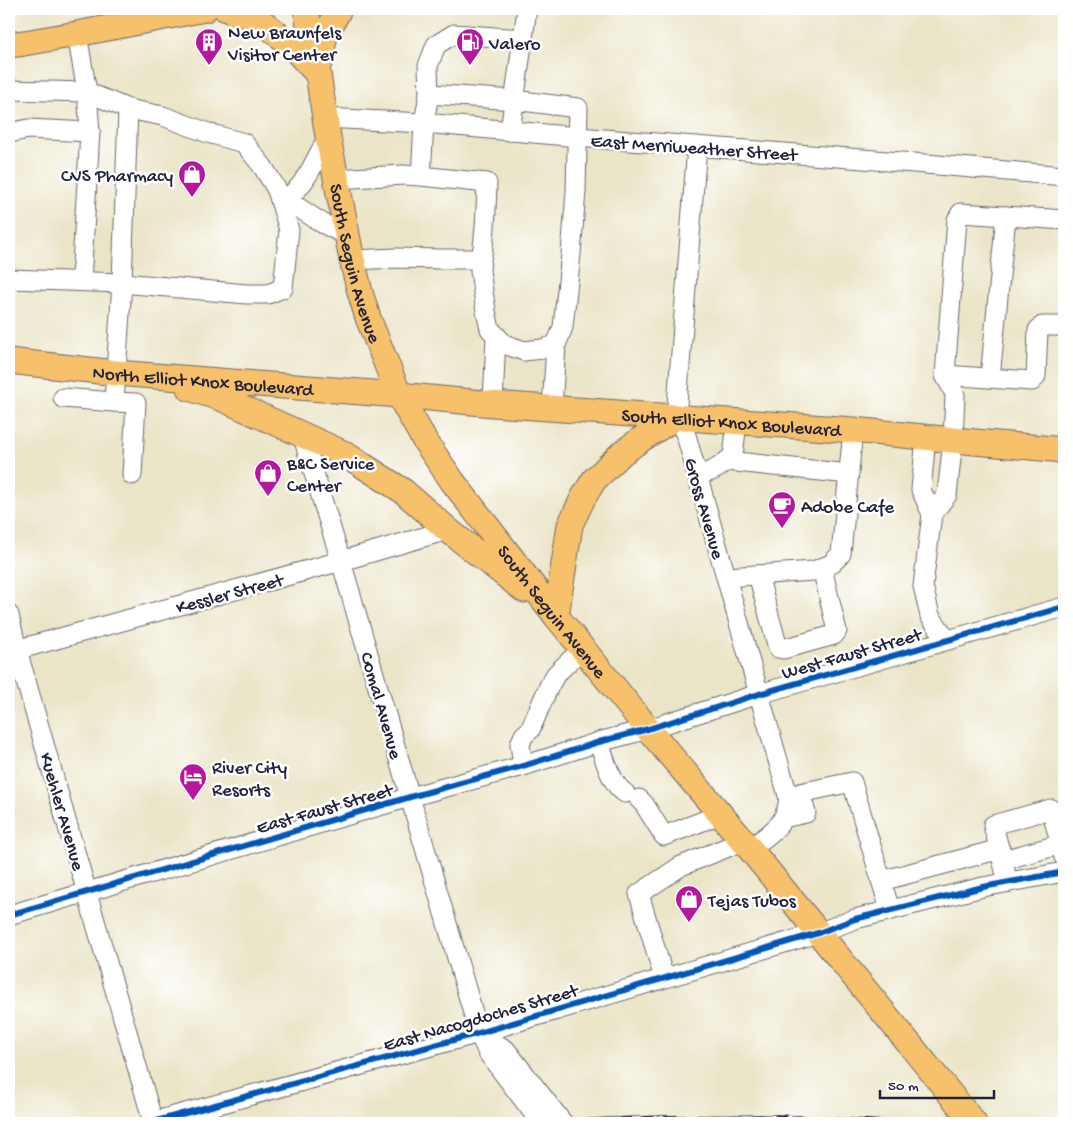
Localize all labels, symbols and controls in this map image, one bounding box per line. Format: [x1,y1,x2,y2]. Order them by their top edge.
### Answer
place label: New Braunfels Visitor Center [227,23,342,68]
building icon: New Braunfels Visitor Center [194,27,224,66]
fuel station icon: Valero [455,27,485,66]
place label: Valero [488,34,541,57]
street label: East Merriweather Street [590,131,800,168]
shop icon: CVS Pharmacy [177,159,207,198]
place label: CVS Pharmacy [61,166,174,189]
street label: South Seguin Avenue [322,182,385,347]
street label: North Elliot Knox Boulevard [91,362,316,403]
street label: South Elliot Knox Boulevard [621,405,843,444]
place label: B&C Service Center [286,454,375,499]
street label: Gross Avenue [677,456,728,562]
shop icon: B&C Service Center [253,458,283,497]
cafe icon: Adobe Cafe [767,490,797,529]
place label: Adobe Cafe [801,497,894,520]
street label: South Seguin Avenue [491,542,610,684]
street label: Kessler Street [174,569,288,621]
street label: West Faust Street [779,624,927,686]
street label: Comal Avenue [353,650,406,762]
street label: Kuehler Avenue [33,750,89,874]
place label: River City Resorts [212,758,288,803]
hotel icon: River City Resorts [178,762,208,801]
street label: East Faust Street [254,779,398,841]
shop icon: Tejas Tubos [674,884,704,923]
place label: Tejas Tubos [707,891,797,914]
street label: East Nacogdoches Street [381,980,583,1058]
scale bar [880,1067,994,1099]
text: 50 m [888,1078,919,1096]

